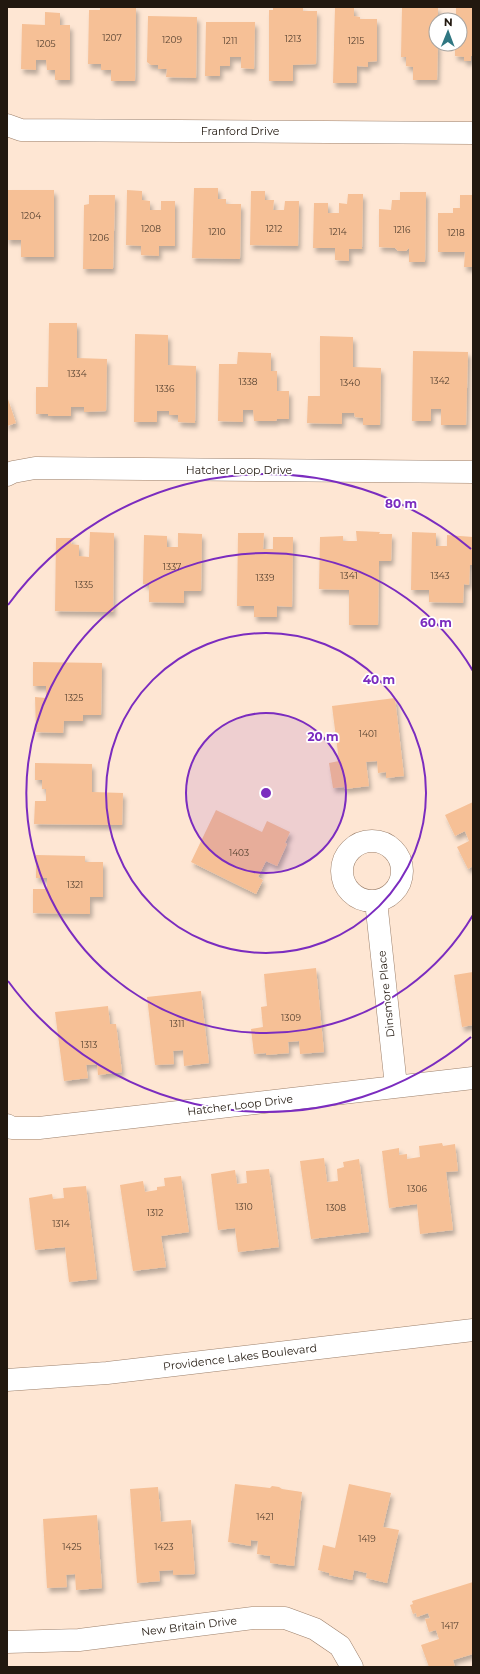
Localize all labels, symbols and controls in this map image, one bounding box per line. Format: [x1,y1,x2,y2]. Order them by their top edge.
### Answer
north arrow [428,12,468,52]
text: N [444,15,453,29]
house number: 1207 [102,32,122,43]
house number: 1213 [285,33,301,44]
house number: 1209 [162,34,182,45]
house number: 1211 [223,35,237,46]
house number: 1215 [348,35,364,46]
house number: 1205 [36,38,56,49]
street label: Franford Drive [201,124,280,138]
house number: 1204 [21,210,41,221]
house number: 1208 [141,223,161,234]
house number: 1212 [266,223,282,234]
house number: 1216 [393,224,411,235]
house number: 1210 [208,226,226,237]
house number: 1214 [329,226,347,237]
house number: 1218 [447,227,465,238]
house number: 1206 [89,232,109,243]
house number: 1334 [67,368,87,379]
house number: 1342 [430,375,450,386]
house number: 1338 [238,376,258,387]
house number: 1340 [340,377,360,388]
house number: 1336 [156,383,175,394]
street label: Hatcher Loop Drive [186,463,293,477]
text: 80 m [385,496,417,511]
house number: 1337 [163,561,181,572]
house number: 1341 [340,570,358,581]
house number: 1343 [430,570,450,581]
house number: 1339 [256,572,275,583]
house number: 1335 [75,579,93,590]
text: 60 m [420,615,452,630]
text: 40 m [363,672,395,687]
house number: 1325 [65,692,83,703]
house number: 1401 [359,728,377,739]
text: 20 m [307,729,339,744]
centre of rings [259,786,273,800]
house number: 1403 [229,847,249,858]
house number: 1321 [67,879,83,890]
street label: Dinsmore Place [374,950,398,1038]
house number: 1309 [281,1012,301,1023]
house number: 1311 [170,1018,184,1029]
house number: 1313 [81,1039,97,1050]
street label: Hatcher Loop Drive [186,1092,294,1118]
house number: 1306 [407,1183,427,1194]
house number: 1310 [235,1201,253,1212]
house number: 1308 [326,1202,346,1213]
house number: 1312 [147,1207,163,1218]
house number: 1314 [52,1218,70,1229]
street label: Providence Lakes Boulevard [162,1341,318,1373]
house number: 1421 [256,1511,274,1522]
house number: 1419 [358,1533,376,1544]
house number: 1425 [62,1541,82,1552]
house number: 1423 [154,1541,174,1552]
street label: New Britain Drive [140,1613,238,1639]
house number: 1417 [441,1620,459,1631]

